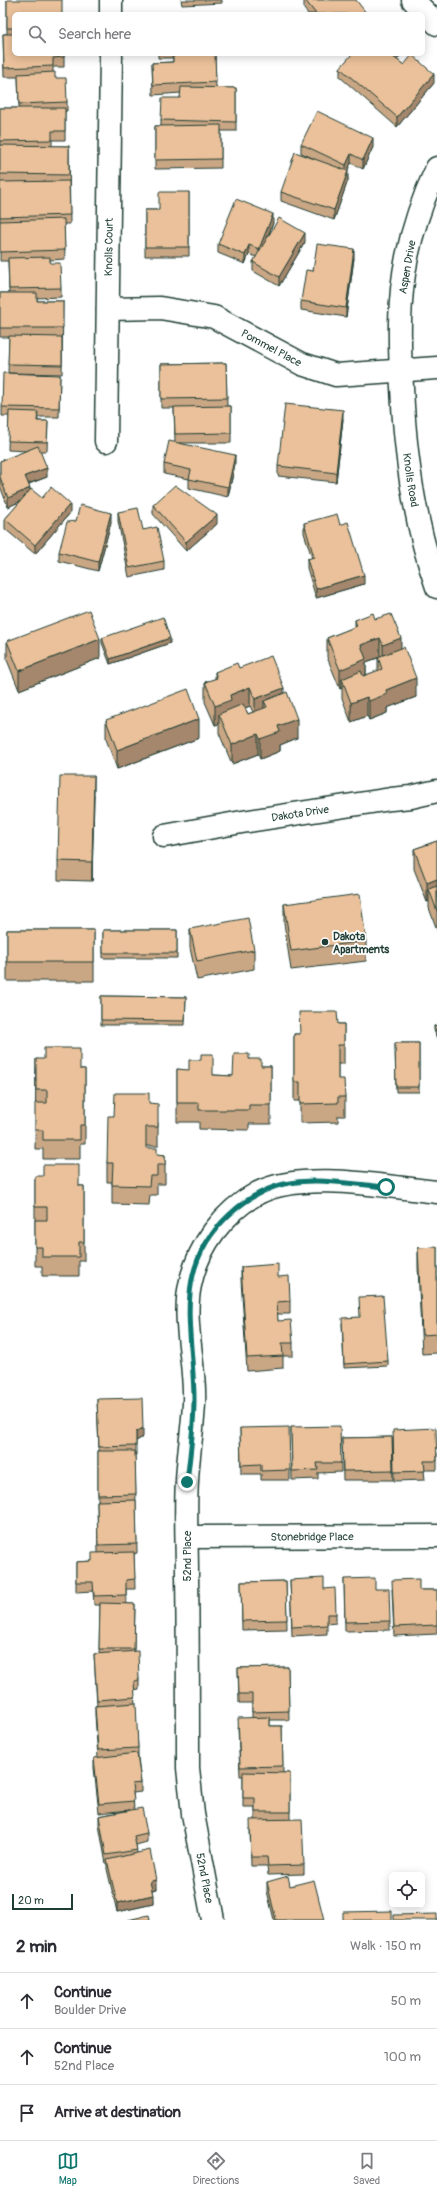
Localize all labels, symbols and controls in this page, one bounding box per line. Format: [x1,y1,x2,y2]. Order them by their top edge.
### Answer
search box [12,12,425,56]
icon: search [26,23,48,45]
text: Search here [58,25,131,44]
street label: Knolls Court [102,217,116,276]
street label: Aspen Drive [396,239,419,295]
street label: Pommel Place [239,327,304,370]
street label: Knolls Road [400,452,421,508]
street label: Dakota Drive [270,803,330,824]
place label: Dakota Apartments [333,930,389,956]
marker: Dakota Apartments [320,937,330,947]
route start [377,1178,395,1196]
route end [178,1473,196,1491]
street label: 52nd Place [181,1530,194,1581]
street label: Stonebridge Place [270,1530,354,1544]
street label: 52nd Place [193,1852,216,1905]
map controls [389,1872,425,1908]
button: locate [389,1872,425,1908]
scale bar [12,1892,73,1911]
text: 20 m [18,1894,44,1907]
text: 2 min [16,1936,57,1957]
text: Walk · 150 m [350,1938,421,1954]
text: Continue [54,1983,112,2002]
icon: ahead [16,1990,38,2012]
text: 50 m [391,1993,421,2009]
text: Boulder Drive [54,2002,126,2018]
text: Continue [54,2039,112,2058]
icon: ahead [16,2046,38,2068]
text: 100 m [384,2049,421,2065]
text: 52nd Place [54,2058,114,2074]
icon: arrive [16,2102,38,2124]
text: Arrive at destination [54,2103,181,2122]
tab: Map [57,2150,79,2187]
tab: Directions [193,2150,239,2187]
tab: Saved [353,2150,380,2187]

